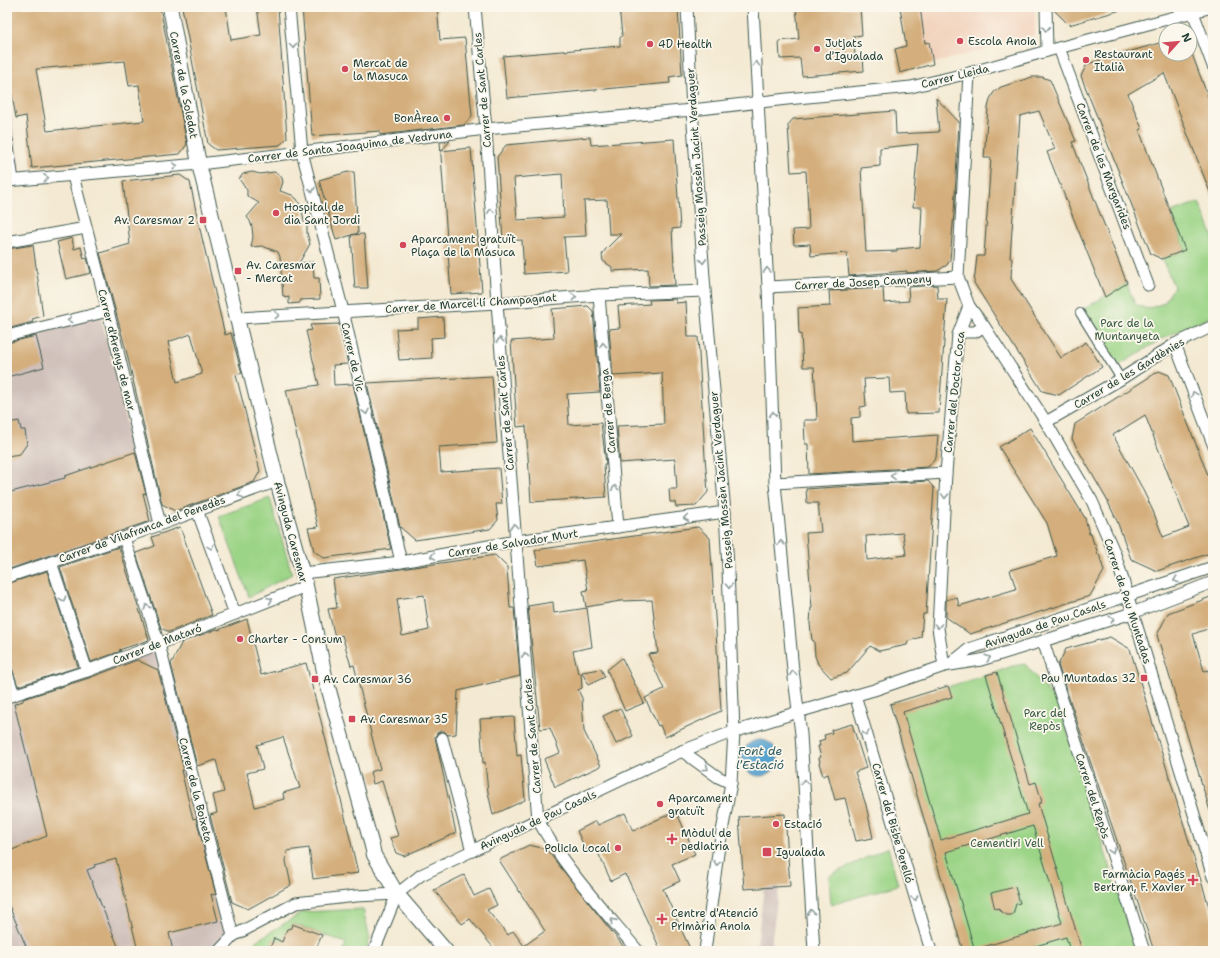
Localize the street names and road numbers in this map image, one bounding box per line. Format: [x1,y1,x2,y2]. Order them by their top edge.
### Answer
street label: Carrer de la Soledat [166,30,201,140]
street label: Carrer de Sant Carles [470,32,495,148]
street label: Carrer Lleida [920,61,991,92]
street label: Passeig Mossèn Jacint Verdaguer [683,67,710,247]
street label: Carrer de les Margarides [1072,101,1135,232]
street label: Carrer de Santa Joaquima de Vedruna [247,126,453,166]
street label: Carrer de Josep Campeny [794,271,932,294]
street label: Carrer d'Arenys de mar [94,288,139,413]
street label: Carrer de Marcel·lí Champagnat [385,290,557,317]
street label: Carrer de Vic [337,321,368,394]
street label: Carrer del Doctor Coca [941,330,968,454]
street label: Carrer de les Gardènies [1071,334,1187,413]
street label: Carrer de Sant Carles [493,355,518,471]
street label: Carrer de Berga [597,368,620,454]
street label: Passeig Mossèn Jacint Verdaguer [706,390,737,570]
street label: Avinguda Caresmar [270,480,311,584]
street label: Carrer de Vilafranca del Penedès [57,492,228,567]
street label: Carrer de Salvador Murt [447,526,579,561]
street label: Carrer de Pau Muntadas [1100,537,1155,666]
street label: Avinguda de Pau Casals [982,597,1108,652]
street label: Carrer de Mataró [110,620,204,668]
street label: Carrer de Sant Carles [520,678,545,794]
street label: Carrer de la Boixeta [175,736,216,844]
street label: Carrer del Repòs [1072,751,1113,841]
street label: Carrer del Bisbe Perelló [868,761,917,885]
street label: Avinguda de Pau Casals [477,787,599,854]

